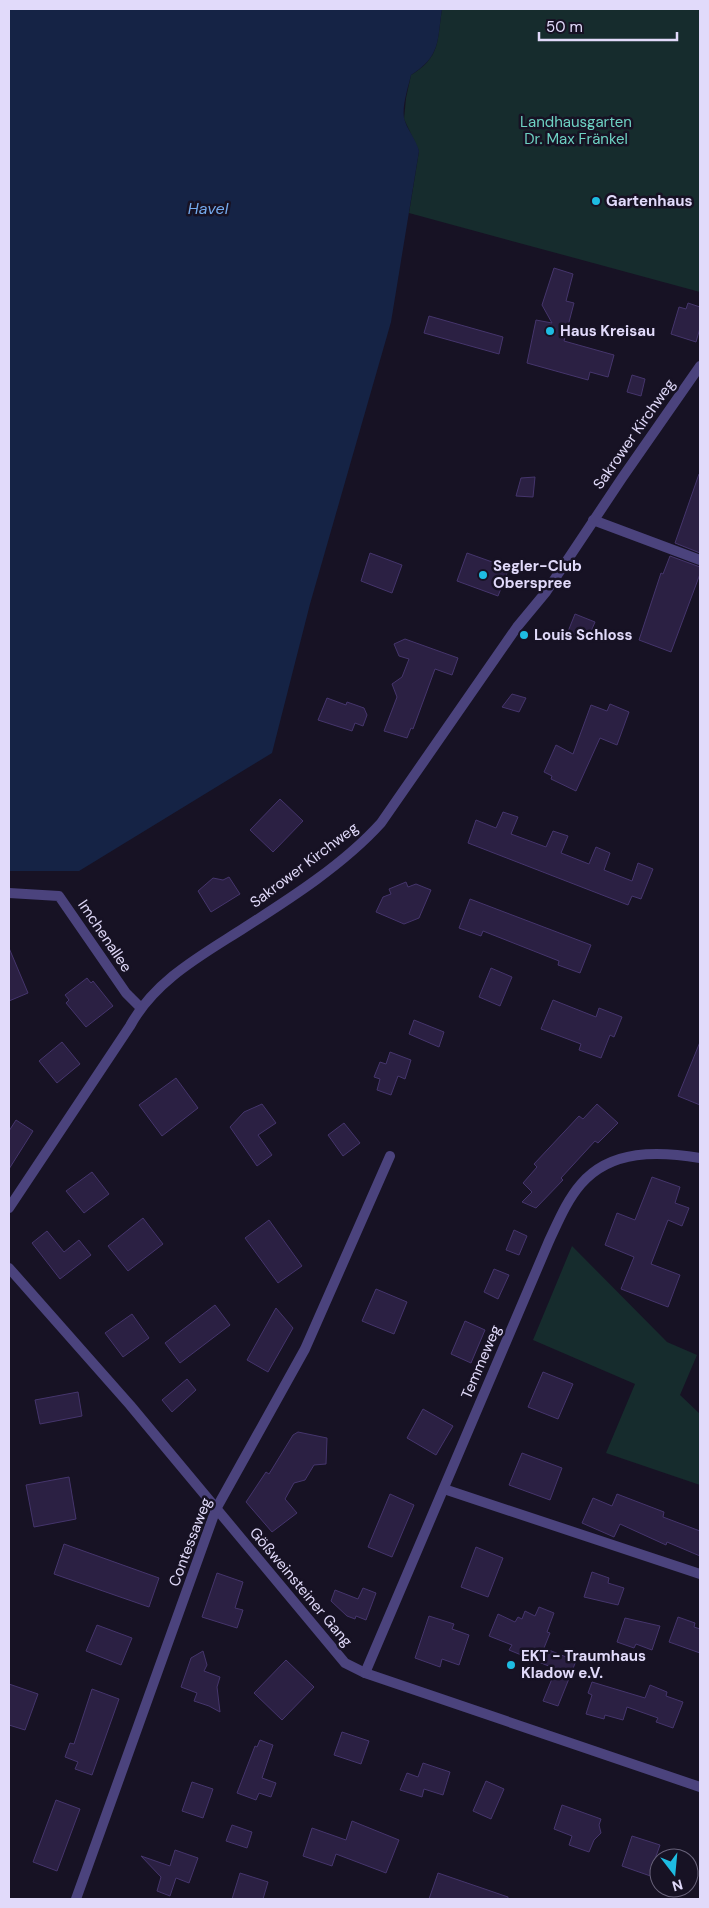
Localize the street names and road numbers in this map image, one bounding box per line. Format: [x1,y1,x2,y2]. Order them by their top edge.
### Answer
street label: Sakrower Kirchweg [588,375,680,493]
street label: Sakrower Kirchweg [246,818,362,912]
street label: Imchenallee [73,896,137,976]
street label: Temmeweg [456,1322,506,1402]
street label: Contessaweg [164,1495,216,1589]
street label: Gößweinsteiner Gang [245,1523,357,1651]

